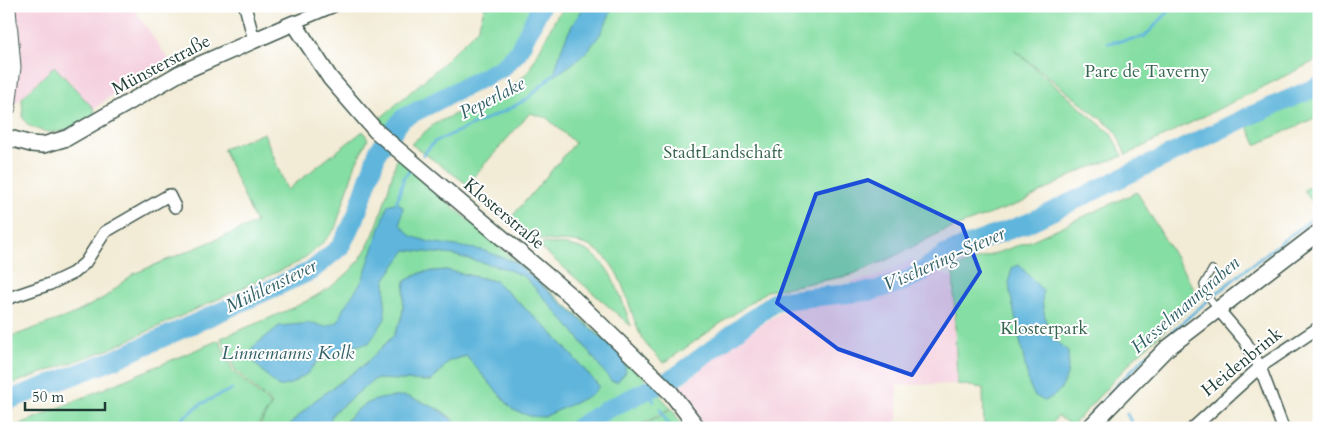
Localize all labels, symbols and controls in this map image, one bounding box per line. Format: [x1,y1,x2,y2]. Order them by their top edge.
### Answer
street label: Münsterstraße [107,29,215,101]
park label: Parc de Taverny [1084,59,1210,84]
water label: Peperlake [455,70,530,126]
park label: StadtLandschaft [663,140,783,165]
street label: Klosterstraße [458,173,550,255]
water label: Vischering-Stever [879,220,1010,298]
water label: Hesselmanngraben [1125,250,1246,360]
water label: Mühlenstever [221,252,322,319]
park label: Klosterpark [1000,316,1088,341]
street label: Heidenbrink [1196,321,1288,402]
water label: Linnemanns Kolk [222,340,355,366]
scale bar [25,379,105,411]
text: 50 m [32,387,64,407]

